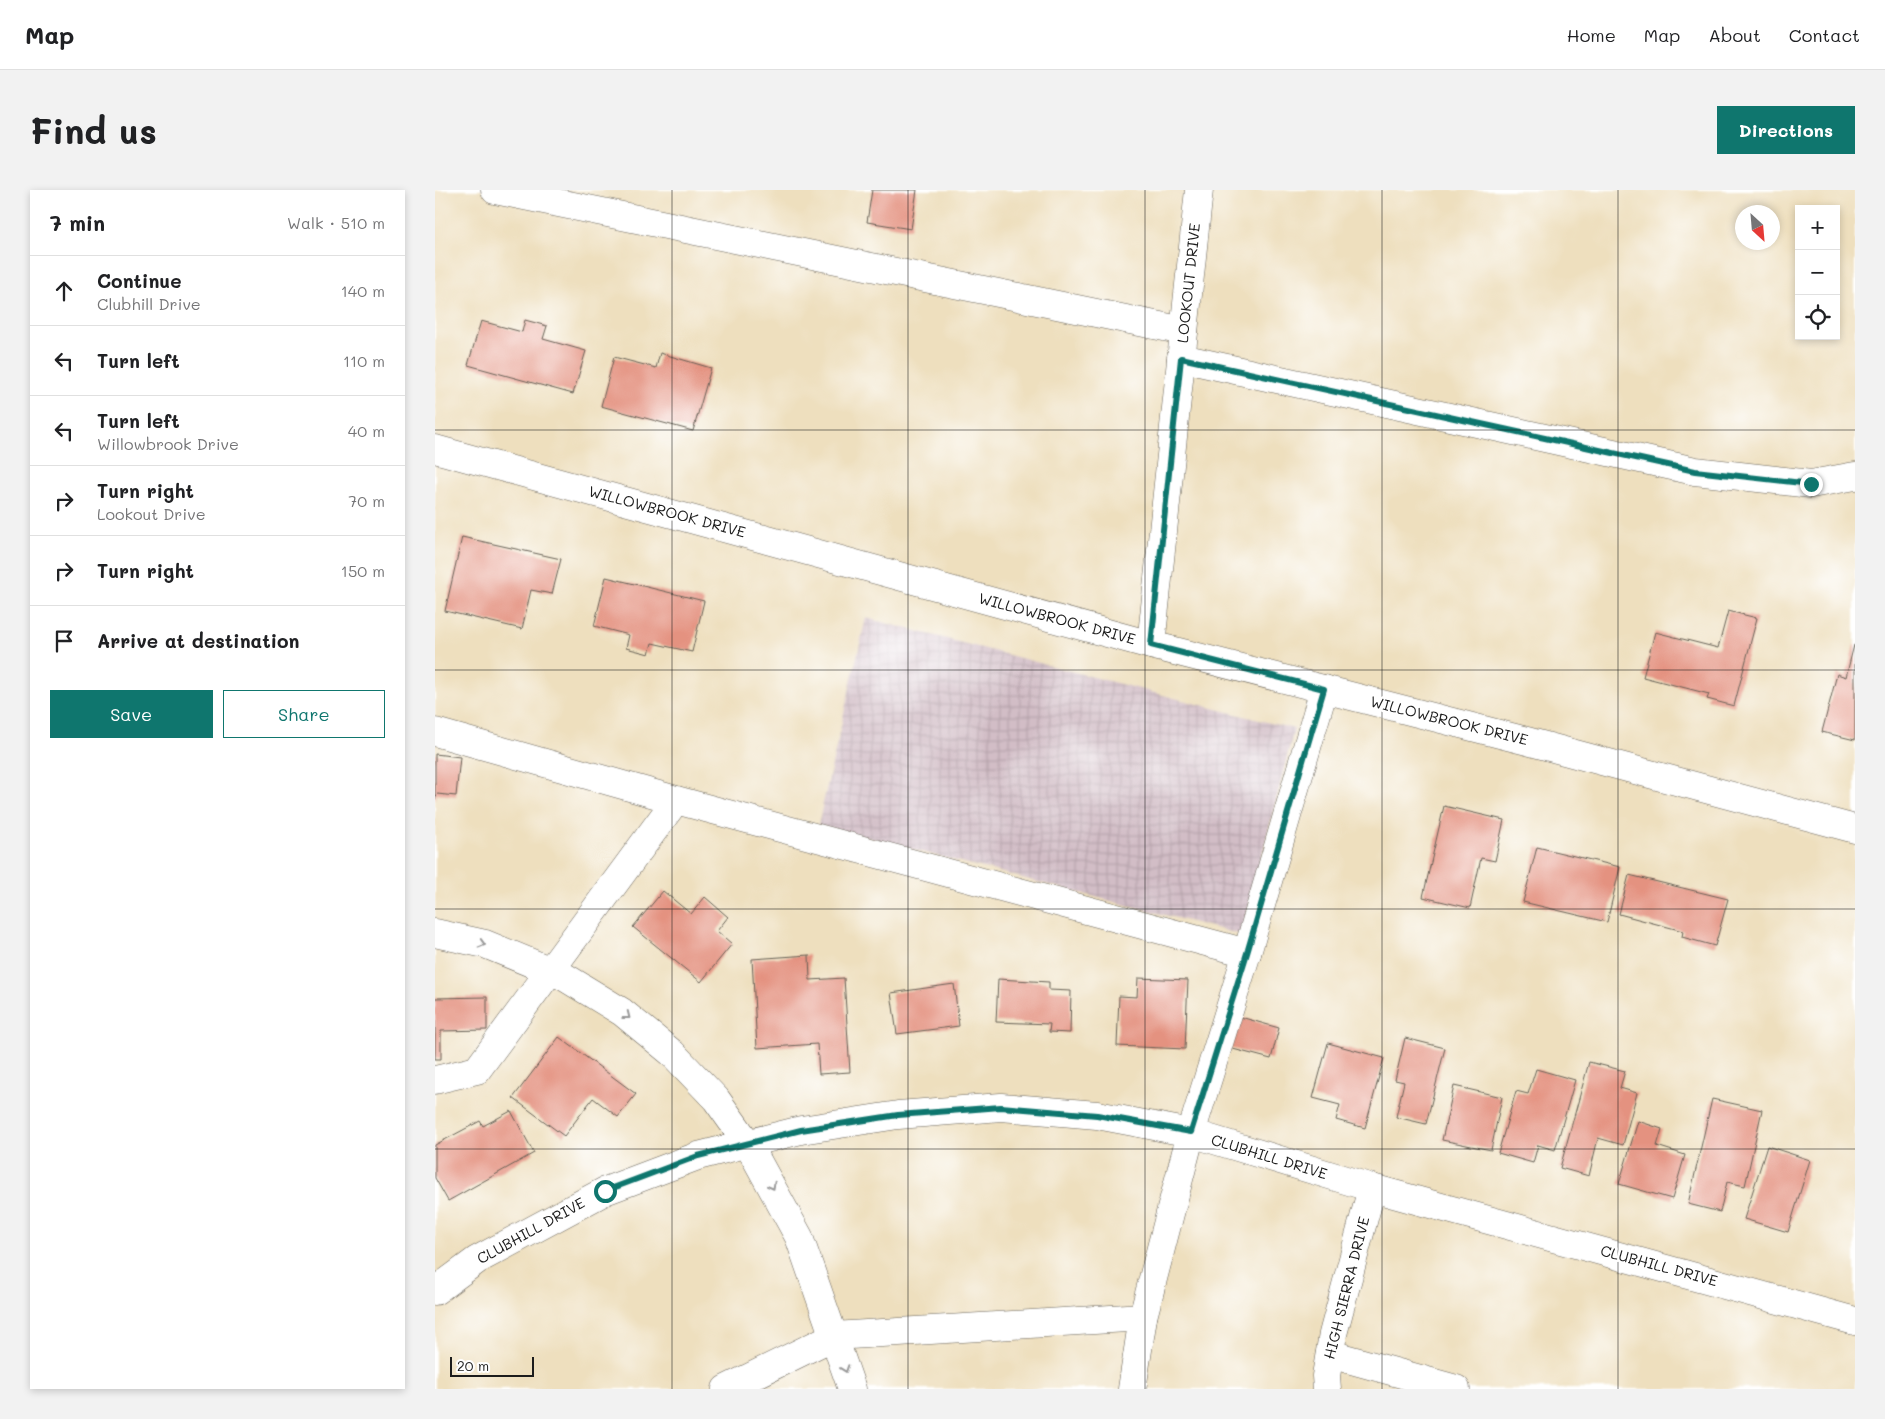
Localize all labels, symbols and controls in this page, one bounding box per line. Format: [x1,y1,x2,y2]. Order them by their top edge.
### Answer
text: Map [25,19,74,50]
text: Home [1567,23,1616,47]
text: Map [1644,23,1680,47]
text: About [1708,23,1761,47]
text: Contact [1789,23,1860,47]
button: Directions [1717,106,1855,154]
text: Find us [30,107,157,153]
north arrow [1735,205,1780,250]
map controls [1795,205,1840,340]
button: + [1795,205,1840,250]
text: 7 min [50,209,105,236]
text: Walk · 510 m [287,212,385,233]
street label: LOOKOUT DRIVE [1172,222,1204,344]
button: − [1795,250,1840,295]
text: Continue [97,268,182,293]
icon: ahead [50,277,78,305]
text: 140 m [341,280,385,301]
text: Clubhill Drive [97,293,201,314]
button: locate [1795,295,1840,340]
icon: left [50,347,78,375]
text: Turn left [97,348,180,373]
text: 110 m [343,350,385,371]
text: Turn left [97,408,180,433]
icon: left [50,417,78,445]
text: 40 m [348,420,385,441]
text: Willowbrook Drive [97,433,239,454]
route end [1800,473,1823,496]
text: Turn right [97,478,194,503]
street label: WILLOWBROOK DRIVE [586,480,748,542]
icon: right [50,487,78,515]
text: 70 m [348,490,385,511]
text: Lookout Drive [97,503,206,524]
icon: right [50,557,78,585]
text: Turn right [97,558,194,583]
text: 150 m [341,560,385,581]
street label: WILLOWBROOK DRIVE [976,587,1138,649]
icon: arrive [50,627,78,655]
text: Arrive at destination [97,628,300,653]
button: Save [50,690,213,738]
button: Share [223,690,385,738]
street label: WILLOWBROOK DRIVE [1368,691,1531,749]
one-way arrow [478,939,486,949]
one-way arrow [621,1011,630,1019]
street label: CLUBHILL DRIVE [1209,1129,1330,1183]
route start [594,1180,617,1203]
one-way arrow [766,1181,776,1190]
street label: CLUBHILL DRIVE [473,1192,588,1268]
street label: HIGH SIERRA DRIVE [1319,1214,1374,1361]
street label: CLUBHILL DRIVE [1598,1240,1720,1290]
scale bar [450,1354,534,1377]
text: 20 m [457,1356,489,1375]
one-way arrow [840,1364,850,1373]

